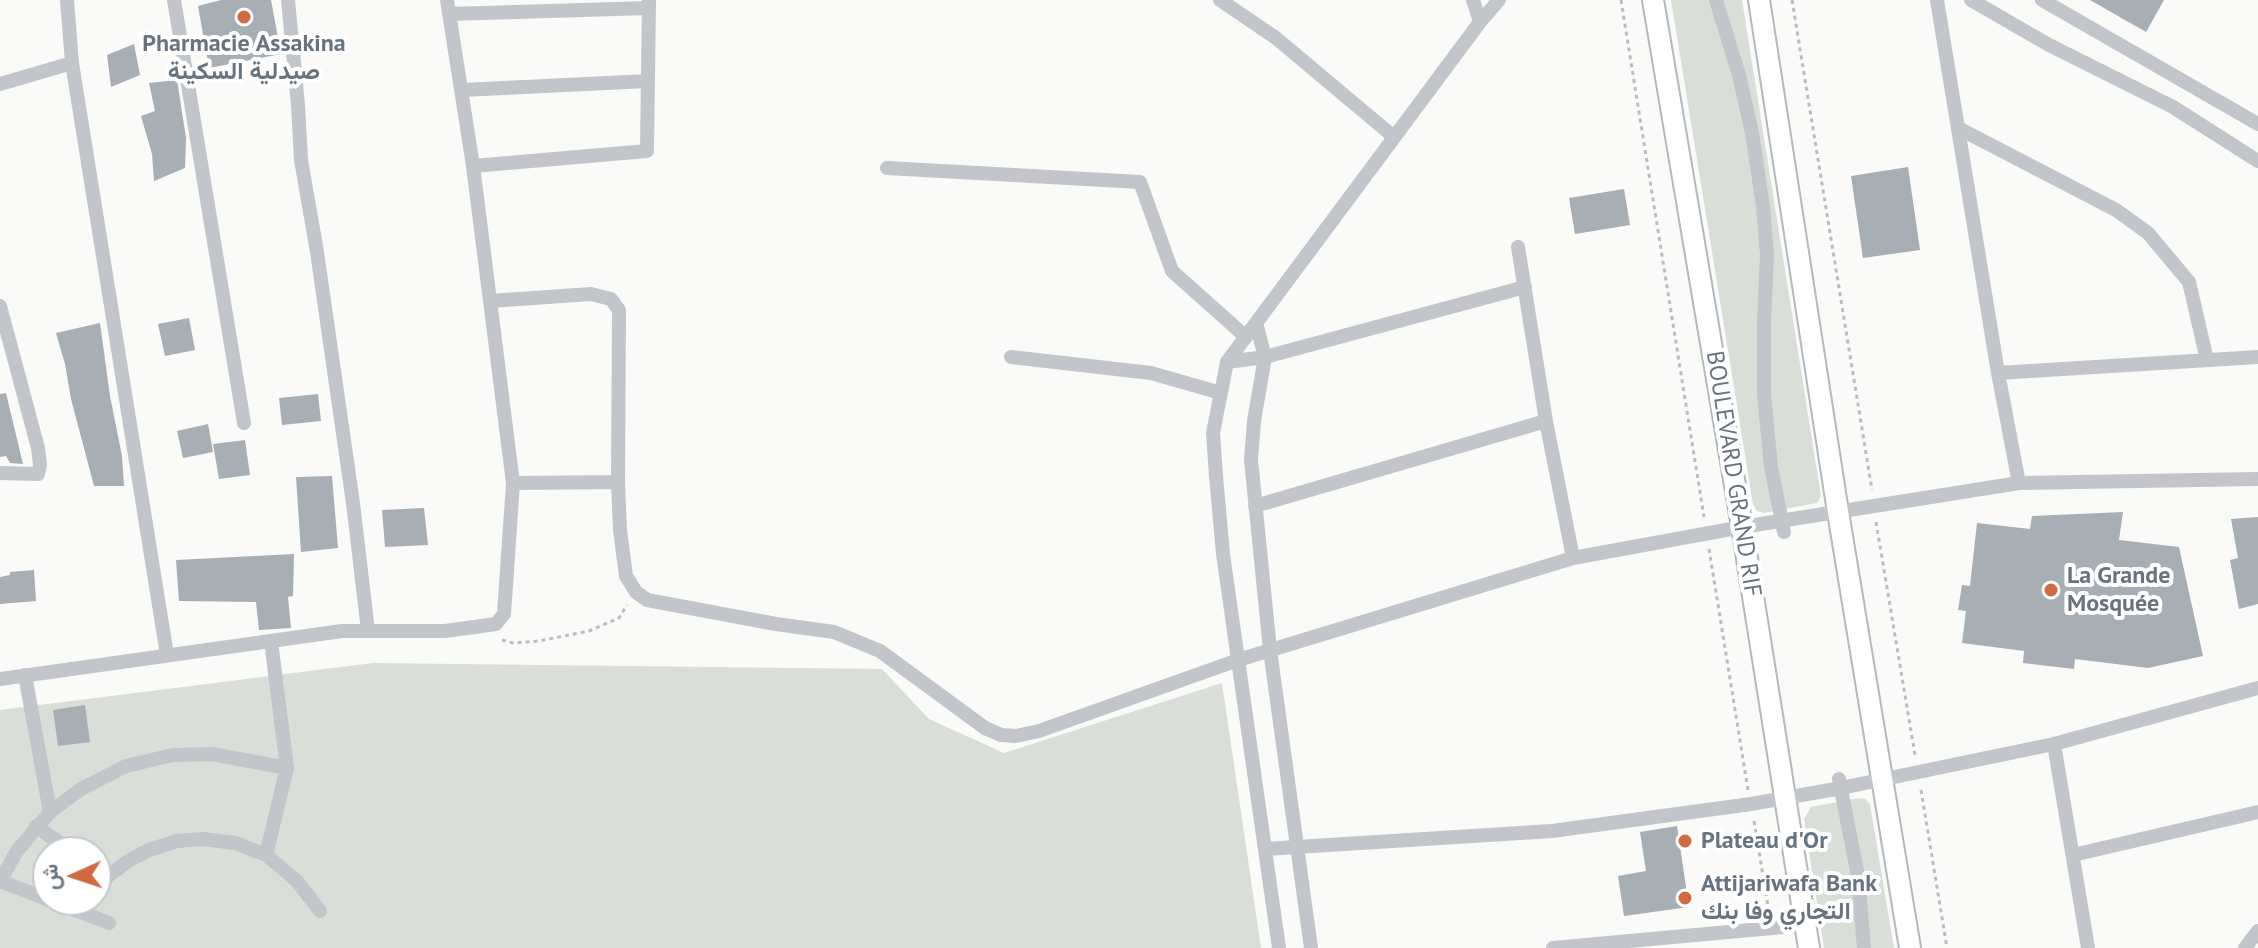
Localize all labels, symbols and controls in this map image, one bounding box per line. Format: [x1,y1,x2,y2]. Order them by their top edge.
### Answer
marker: Pharmacie Assakina صيدلية السكينة [235,8,253,26]
place label: Pharmacie Assakina صيدلية السكينة [142,30,346,86]
street label: BOULEVARD GRAND RIF [1699,349,1767,599]
place label: La Grande Mosquée [2067,562,2170,618]
marker: La Grande Mosquée [2042,581,2060,599]
place label: Plateau d'Or [1701,827,1828,855]
marker: Plateau d'Or [1676,832,1694,850]
north arrow [32,836,112,916]
text: ش [35,863,65,891]
place label: Attijariwafa Bank التجاري وفا بنك [1701,870,1877,926]
marker: Attijariwafa Bank التجاري وفا بنك [1676,889,1694,907]

